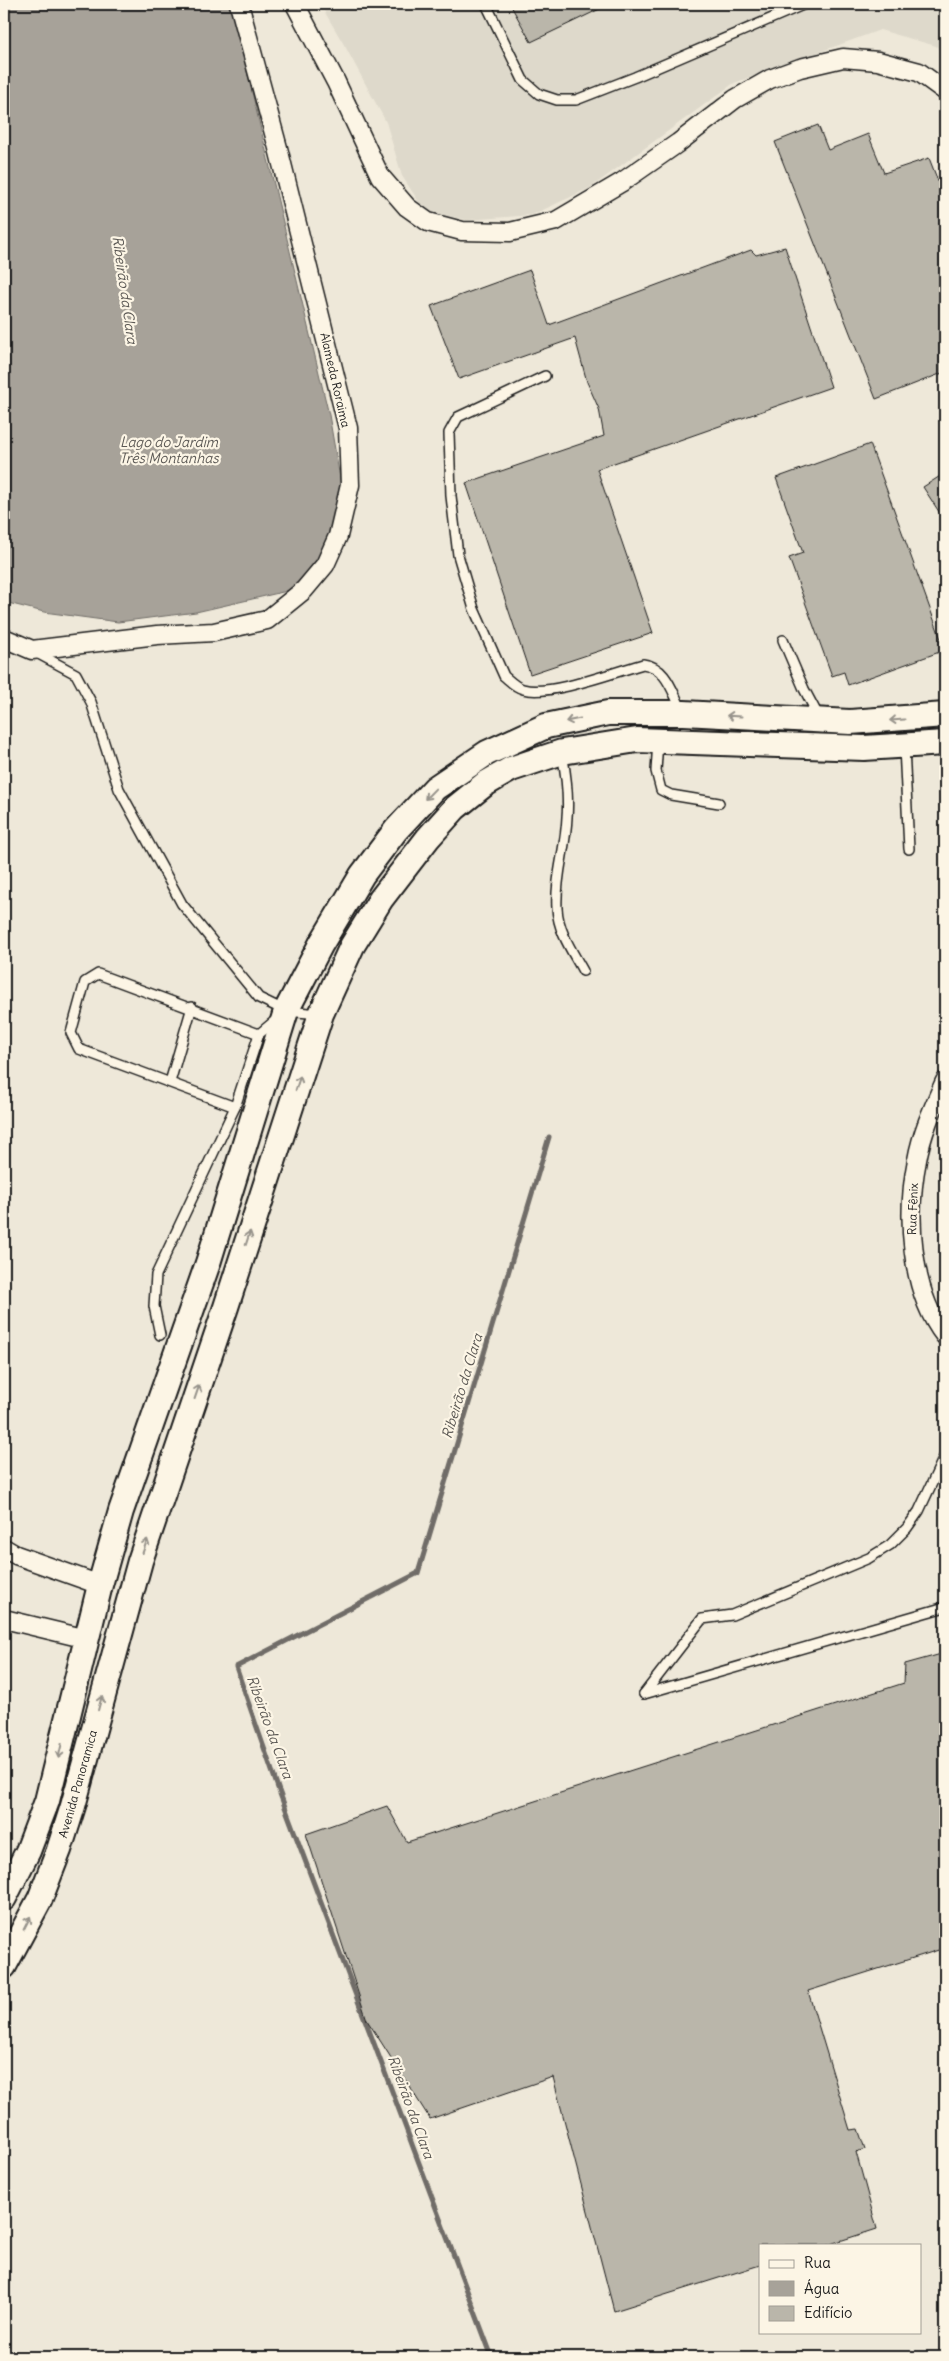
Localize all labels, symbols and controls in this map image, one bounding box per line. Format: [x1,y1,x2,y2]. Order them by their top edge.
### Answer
water label: Ribeirão da Clara [109,235,142,346]
street label: Alameda Roraima [317,331,354,429]
water label: Lago do Jardim Três Montanhas [119,433,220,467]
one-way arrow [727,711,743,720]
one-way arrow [889,715,905,724]
one-way arrow [565,716,581,725]
one-way arrow [424,787,436,800]
one-way arrow [294,1076,303,1092]
street label: Rua Fênix [904,1182,921,1235]
one-way arrow [244,1231,253,1246]
water label: Ribeirão da Clara [438,1330,487,1441]
one-way arrow [193,1385,202,1401]
one-way arrow [140,1538,150,1554]
water label: Ribeirão da Clara [243,1673,297,1782]
one-way arrow [96,1696,106,1712]
street label: Avenida Panoramica [55,1728,100,1840]
one-way arrow [55,1743,64,1759]
one-way arrow [23,1916,32,1931]
water label: Ribeirão da Clara [384,2053,438,2162]
legend [759,2244,922,2334]
text: Rua [804,2253,831,2272]
text: Água [804,2279,840,2298]
text: Edifício [804,2303,852,2322]

